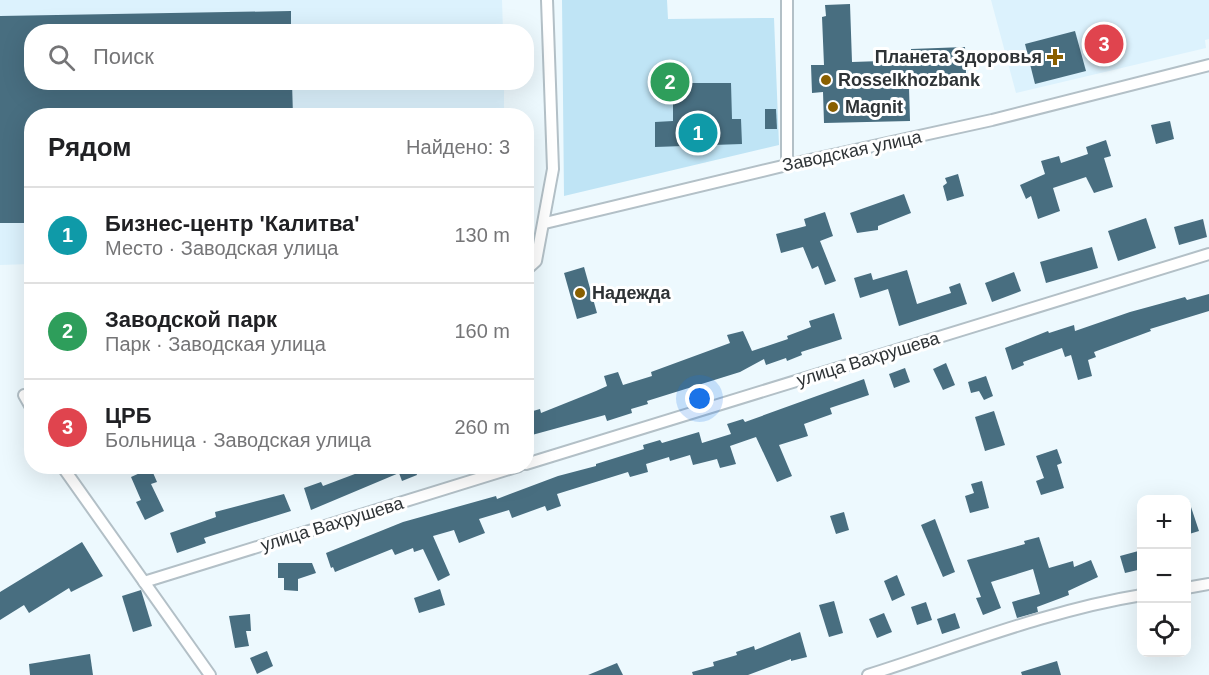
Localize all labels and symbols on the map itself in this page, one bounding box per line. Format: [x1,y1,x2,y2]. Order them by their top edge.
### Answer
pin: 3 [1084,22,1124,66]
place label: Планета Здоровья [875,47,1042,67]
marker: Планета Здоровья [1046,48,1064,66]
pin: 2 [650,60,690,104]
place label: Rosselkhozbank [838,70,981,90]
marker: Rosselkhozbank [819,73,833,87]
place label: Magnit [845,97,903,117]
marker: Magnit [826,100,840,114]
pin: 1 [678,110,718,156]
street label: Заводская улица [781,126,924,176]
place label: Надежда [592,283,671,303]
marker: Надежда [573,286,587,300]
street label: улица Вахрушева [794,327,943,390]
your location [685,384,714,413]
street label: улица Вахрушева [258,492,407,555]

